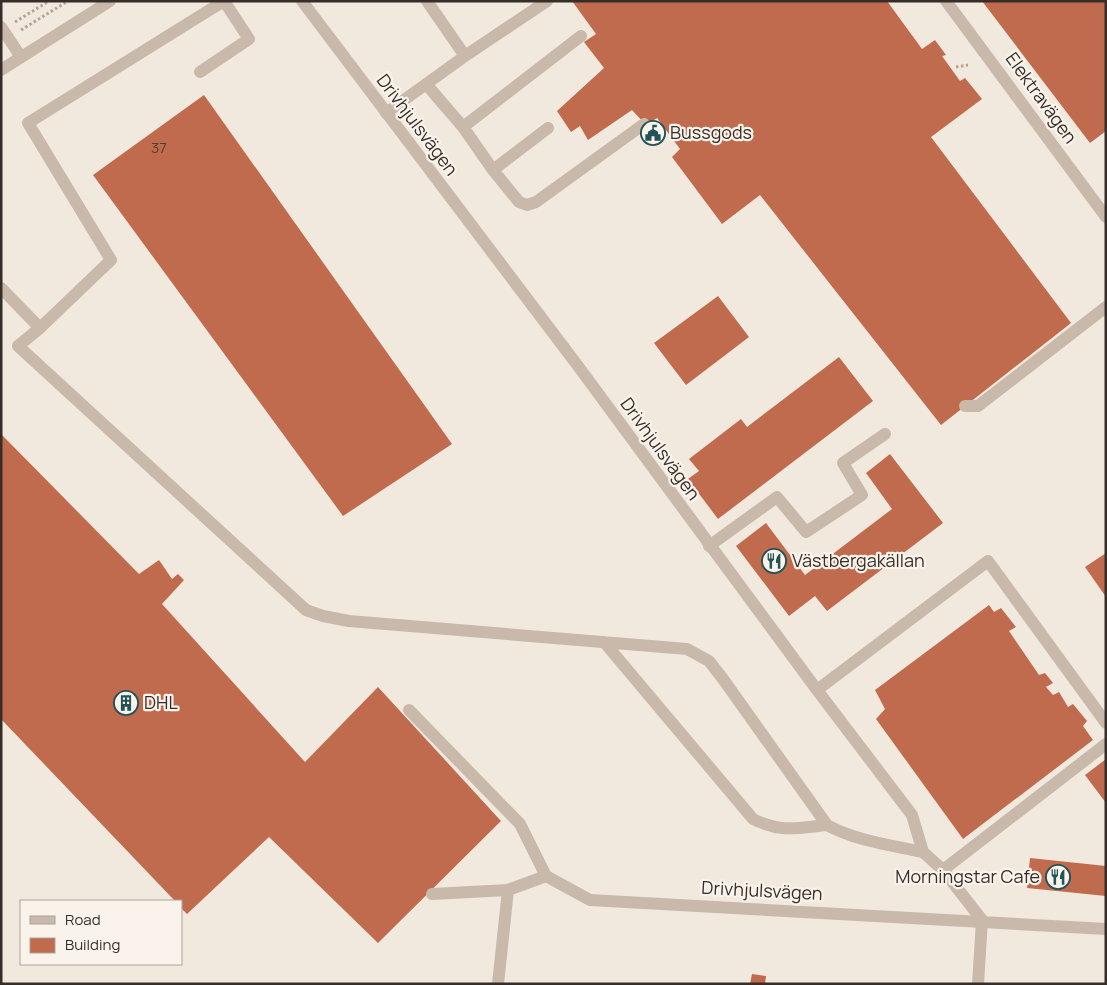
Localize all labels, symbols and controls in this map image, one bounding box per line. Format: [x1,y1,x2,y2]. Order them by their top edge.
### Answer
street label: Elektravägen [1001,47,1083,148]
street label: Drivhjulsvägen [372,69,464,180]
public building icon: Bussgods [640,120,666,146]
place label: Bussgods [670,120,752,144]
house number: 37 [151,137,167,158]
street label: Drivhjulsvägen [615,392,706,505]
restaurant icon: Västbergakällan [761,548,787,574]
place label: Västbergakällan [792,548,925,572]
building icon: DHL [113,690,139,716]
place label: DHL [144,690,178,714]
place label: Morningstar Cafe [895,864,1040,888]
restaurant icon: Morningstar Cafe [1045,864,1071,890]
street label: Drivhjulsvägen [701,875,823,905]
legend [20,900,182,965]
text: Road [65,909,101,930]
text: Building [65,934,120,955]

